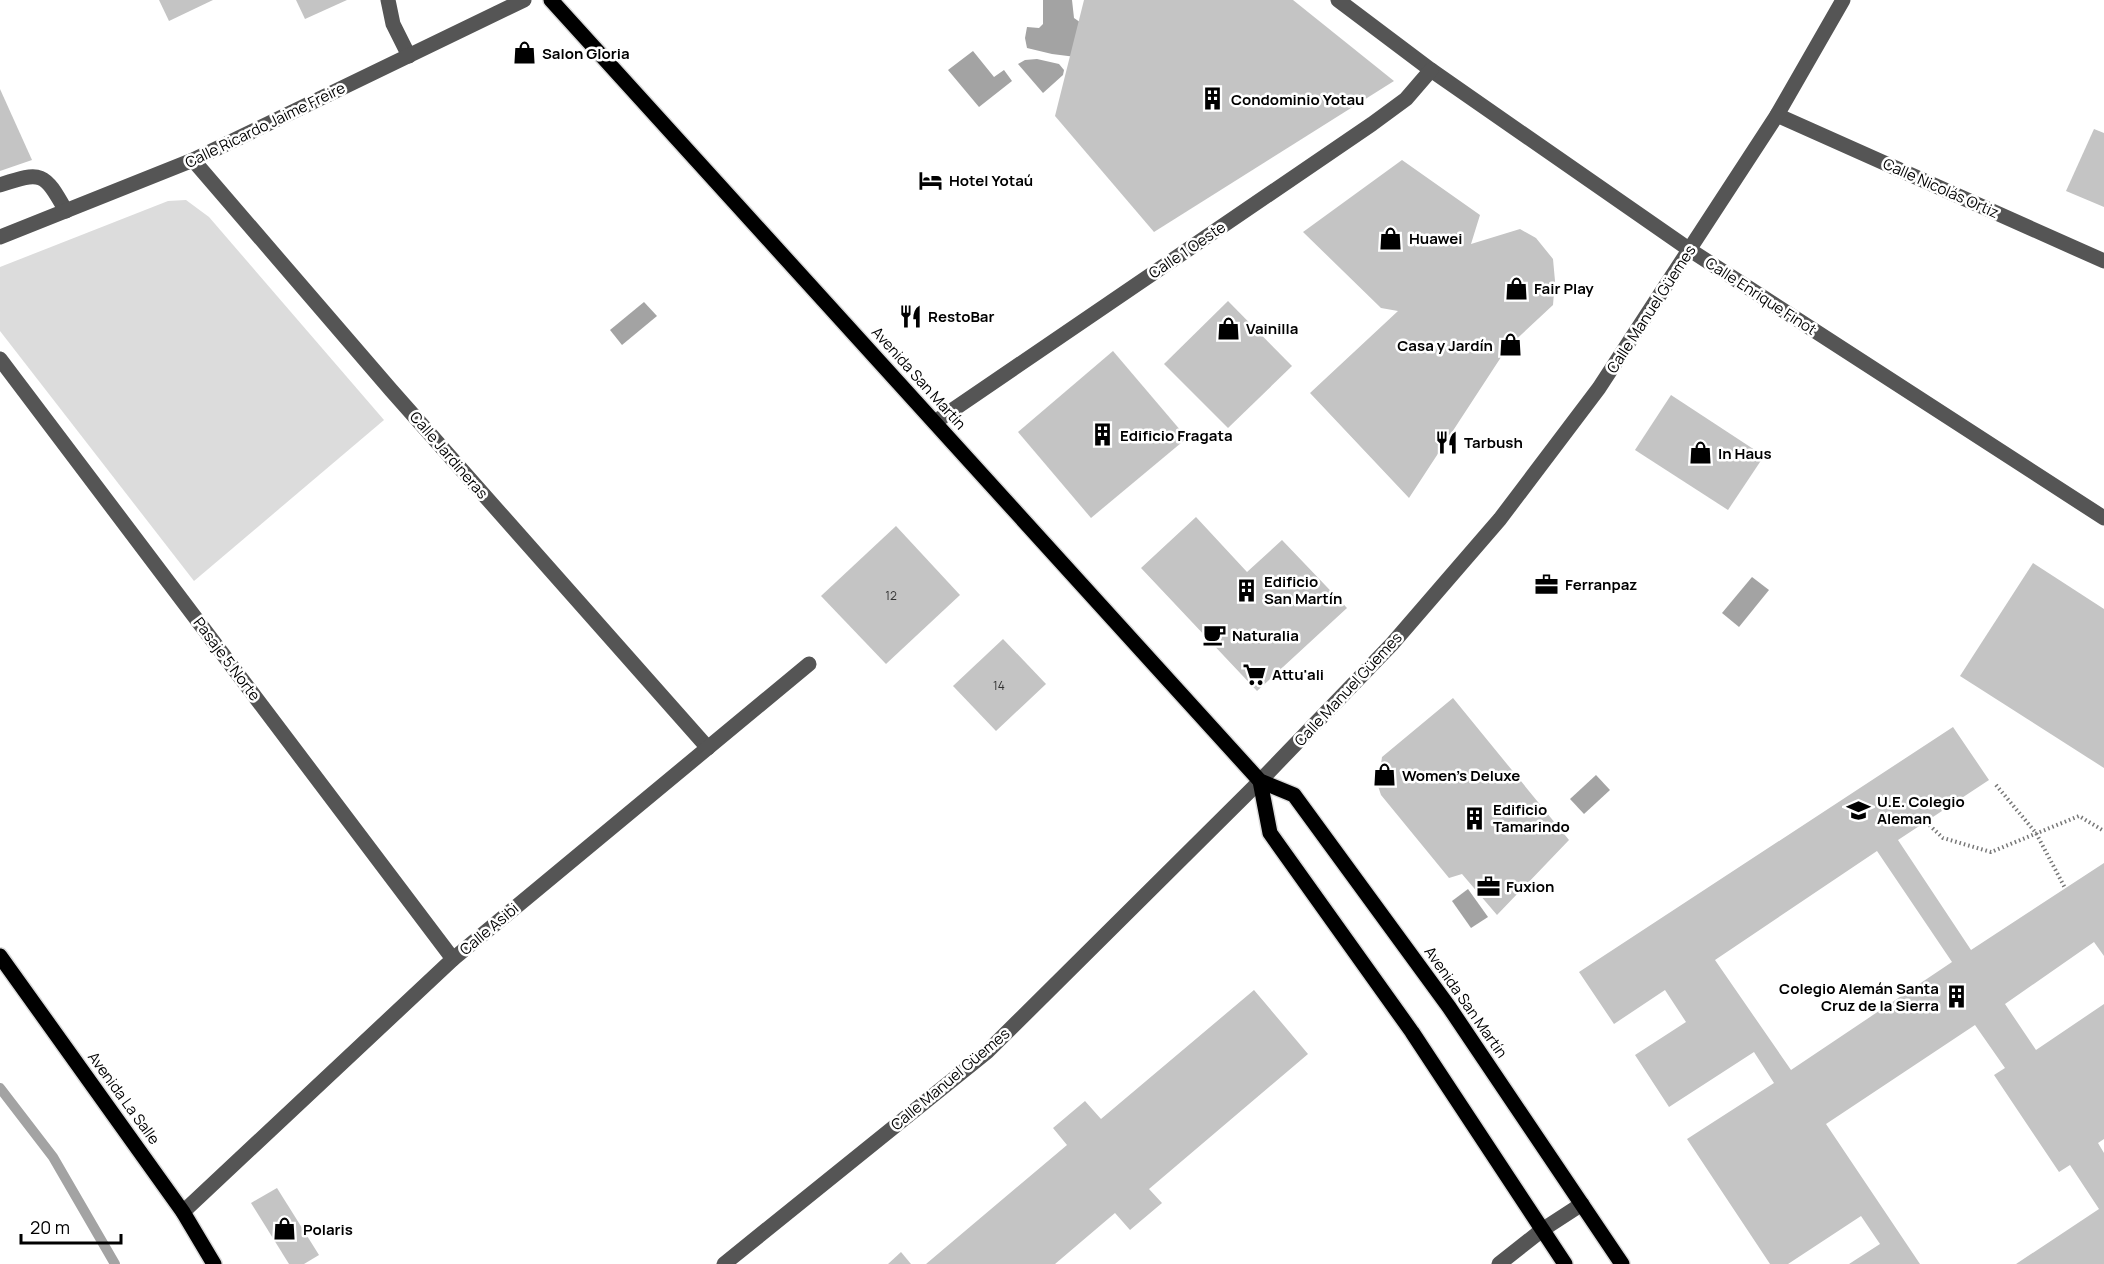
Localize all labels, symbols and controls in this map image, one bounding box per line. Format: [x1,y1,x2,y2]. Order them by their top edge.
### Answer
shop icon: Salon Gloria [511,40,537,66]
place label: Salon Gloria [542,43,630,64]
street label: Calle Ricardo Jaime Freire [181,77,349,173]
building icon: Condominio Yotau [1200,86,1226,112]
place label: Condominio Yotau [1231,89,1364,110]
street label: Calle Nicolás Ortiz [1880,153,2002,223]
hotel icon: Hotel Yotaú [918,167,944,193]
place label: Hotel Yotaú [949,170,1033,191]
street label: Calle 1 Oeste [1144,216,1230,283]
shop icon: Huawei [1378,225,1404,251]
place label: Huawei [1409,228,1463,249]
street label: Calle Manuel Güemes [1602,241,1701,377]
street label: Calle Enrique Finot [1701,252,1821,340]
shop icon: Fair Play [1503,275,1529,301]
place label: Fair Play [1534,278,1594,299]
restaurant icon: RestoBar [897,303,923,329]
place label: RestoBar [928,306,995,327]
shop icon: Vainilla [1215,315,1241,341]
place label: Vainilla [1246,318,1298,339]
street label: Avenida San Martín [867,322,971,434]
shop icon: Casa y Jardín [1498,332,1524,358]
place label: Casa y Jardín [1397,335,1493,356]
street label: Calle Jardineras [405,407,493,503]
building icon: Edificio Fragata [1089,422,1115,448]
place label: Edificio Fragata [1120,425,1233,446]
restaurant icon: Tarbush [1433,429,1459,455]
place label: Tarbush [1464,432,1523,453]
shop icon: In Haus [1687,440,1713,466]
place label: In Haus [1718,443,1772,464]
place label: Edificio San Martín [1264,571,1342,609]
office icon: Ferranpaz [1534,571,1560,597]
place label: Ferranpaz [1565,574,1637,595]
building icon: Edificio San Martín [1233,577,1259,603]
house number: 12 [885,587,897,604]
street label: Pasaje 5 Norte [189,613,265,705]
cafe icon: Naturalia [1201,622,1227,648]
place label: Naturalia [1232,625,1299,646]
street label: Calle Manuel Güemes [1289,627,1407,751]
supermarket icon: Attu'ali [1241,661,1267,687]
place label: Attu'ali [1272,664,1324,685]
house number: 14 [993,677,1005,694]
shop icon: Women's Deluxe [1371,762,1397,788]
place label: Women's Deluxe [1402,765,1520,786]
place label: U.E. Colegio Aleman [1877,791,1965,829]
school or university icon: U.E. Colegio Aleman [1846,797,1872,823]
place label: Edificio Tamarindo [1493,799,1570,837]
building icon: Edificio Tamarindo [1462,805,1488,831]
office icon: Fuxion [1475,873,1501,899]
place label: Fuxion [1506,876,1554,897]
street label: Calle Asibi [455,898,523,960]
street label: Avenida San Martín [1420,942,1512,1062]
place label: Colegio Alemán Santa Cruz de la Sierra [1779,978,1939,1016]
building icon: Colegio Alemán Santa Cruz de la Sierra [1944,984,1970,1010]
street label: Calle Manuel Güemes [886,1023,1014,1135]
street label: Avenida La Salle [83,1047,165,1149]
scale bar [21,1207,122,1245]
text: 20 m [30,1215,70,1239]
shop icon: Polaris [272,1216,298,1242]
place label: Polaris [303,1219,353,1240]

